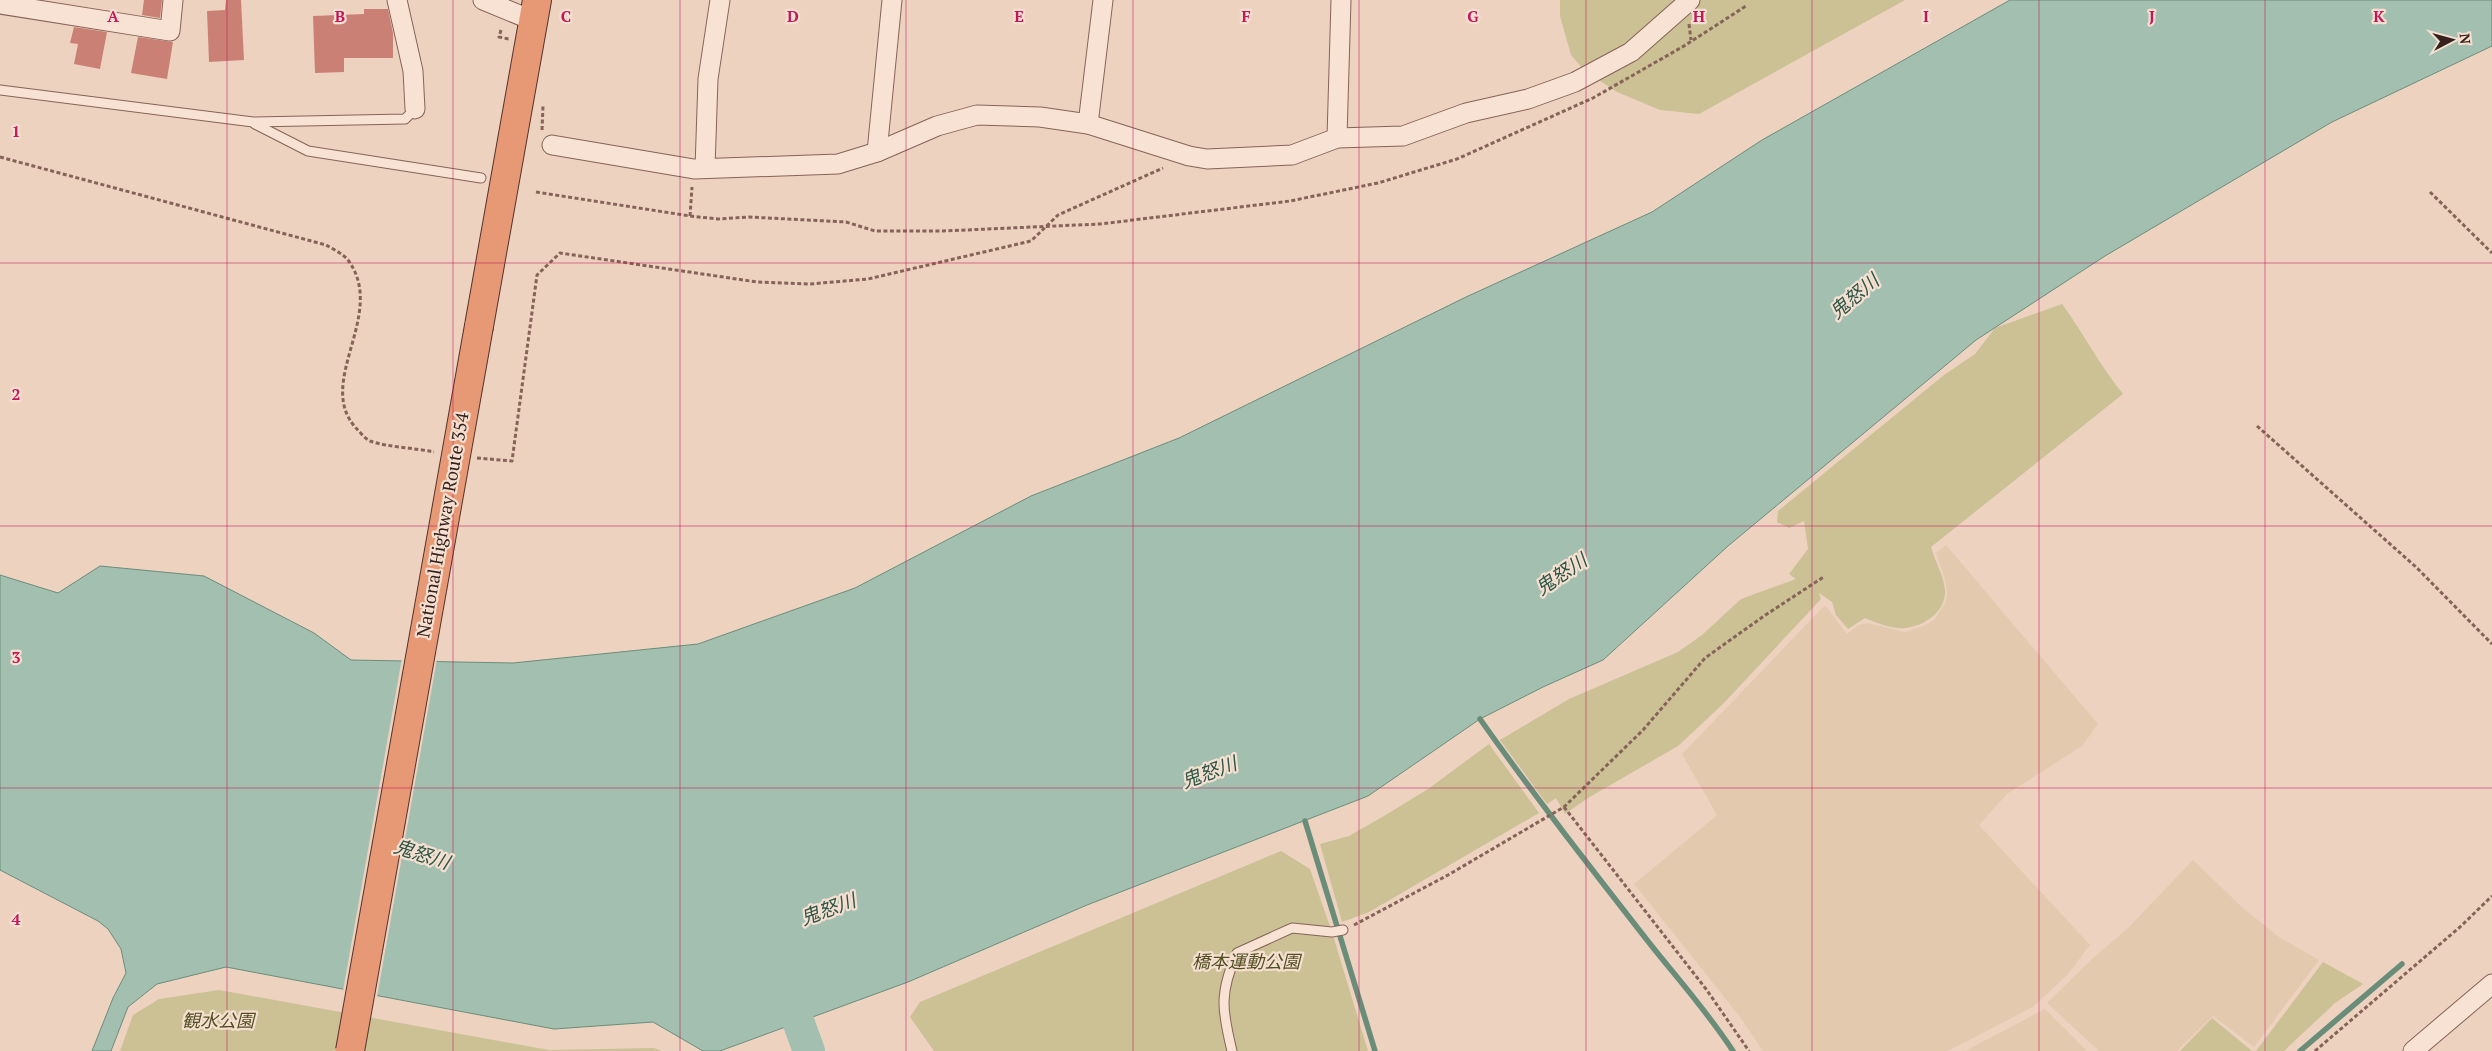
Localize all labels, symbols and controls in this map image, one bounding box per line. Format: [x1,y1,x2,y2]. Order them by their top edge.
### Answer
text: A [107,5,119,27]
text: B [335,5,345,27]
text: C [561,5,571,27]
text: D [787,5,799,27]
text: E [1014,5,1024,27]
text: F [1241,5,1251,27]
text: G [1467,5,1479,27]
text: H [1693,5,1705,27]
text: I [1923,5,1929,27]
text: J [2149,5,2155,27]
text: K [2373,5,2385,27]
north arrow [2427,15,2477,65]
text: N [2455,32,2475,45]
text: 1 [11,120,21,142]
water label: 鬼怒川 [1824,266,1885,324]
text: 2 [11,383,21,405]
street label: National Highway Route 354 [410,410,474,639]
water label: 鬼怒川 [1530,546,1593,600]
text: 3 [11,646,21,668]
water label: 鬼怒川 [1178,749,1242,793]
water label: 鬼怒川 [391,833,455,875]
water label: 鬼怒川 [797,886,861,930]
text: 4 [11,908,21,930]
park label: 橋本運動公園 [1192,949,1303,973]
park label: 観水公園 [182,1008,257,1032]

